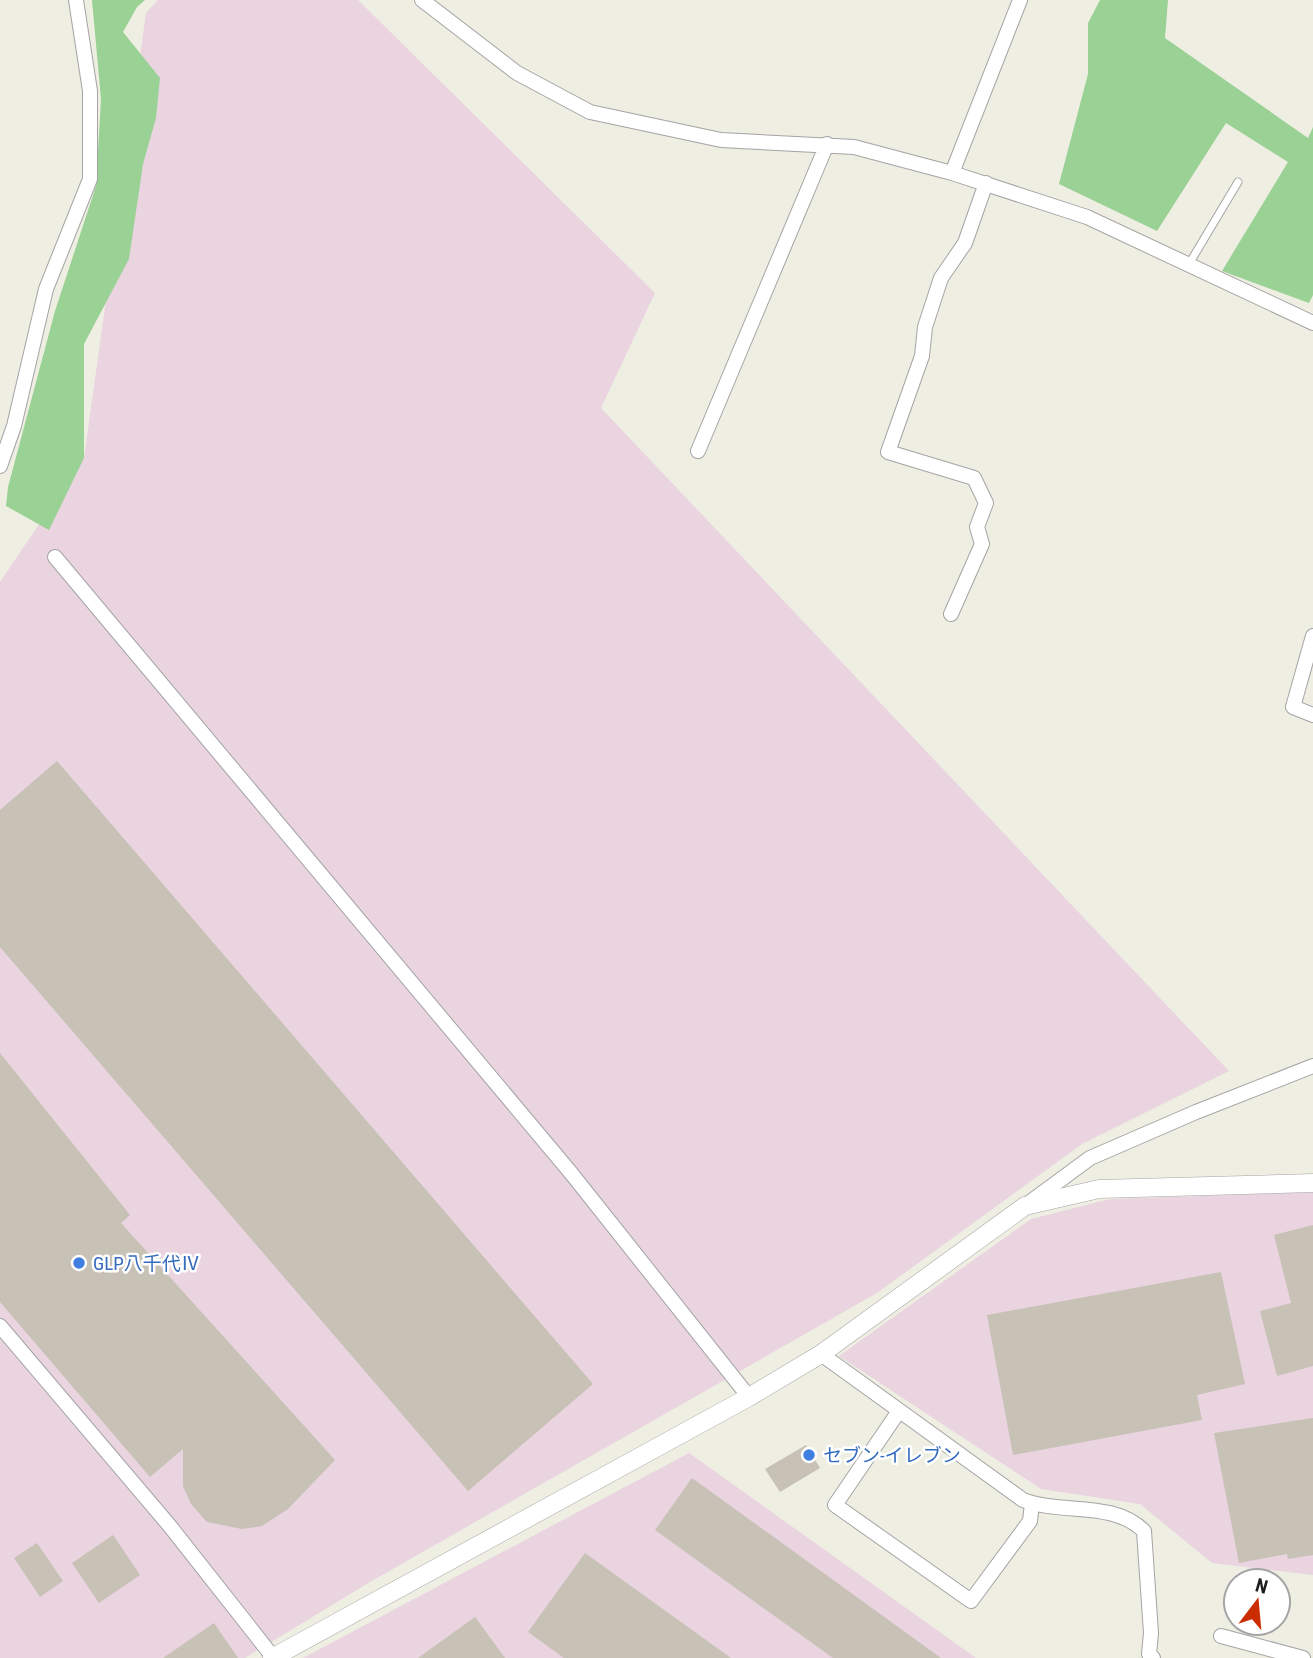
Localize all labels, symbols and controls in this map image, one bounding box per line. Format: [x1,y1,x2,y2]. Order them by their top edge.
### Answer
place label: GLP八千代Ⅳ [93,1252,200,1275]
marker: GLP八千代Ⅳ [71,1255,87,1271]
place label: セブン-イレブン [823,1444,961,1467]
marker: セブン-イレブン [801,1447,817,1463]
north arrow [1222,1567,1292,1637]
text: N [1253,1573,1270,1599]

